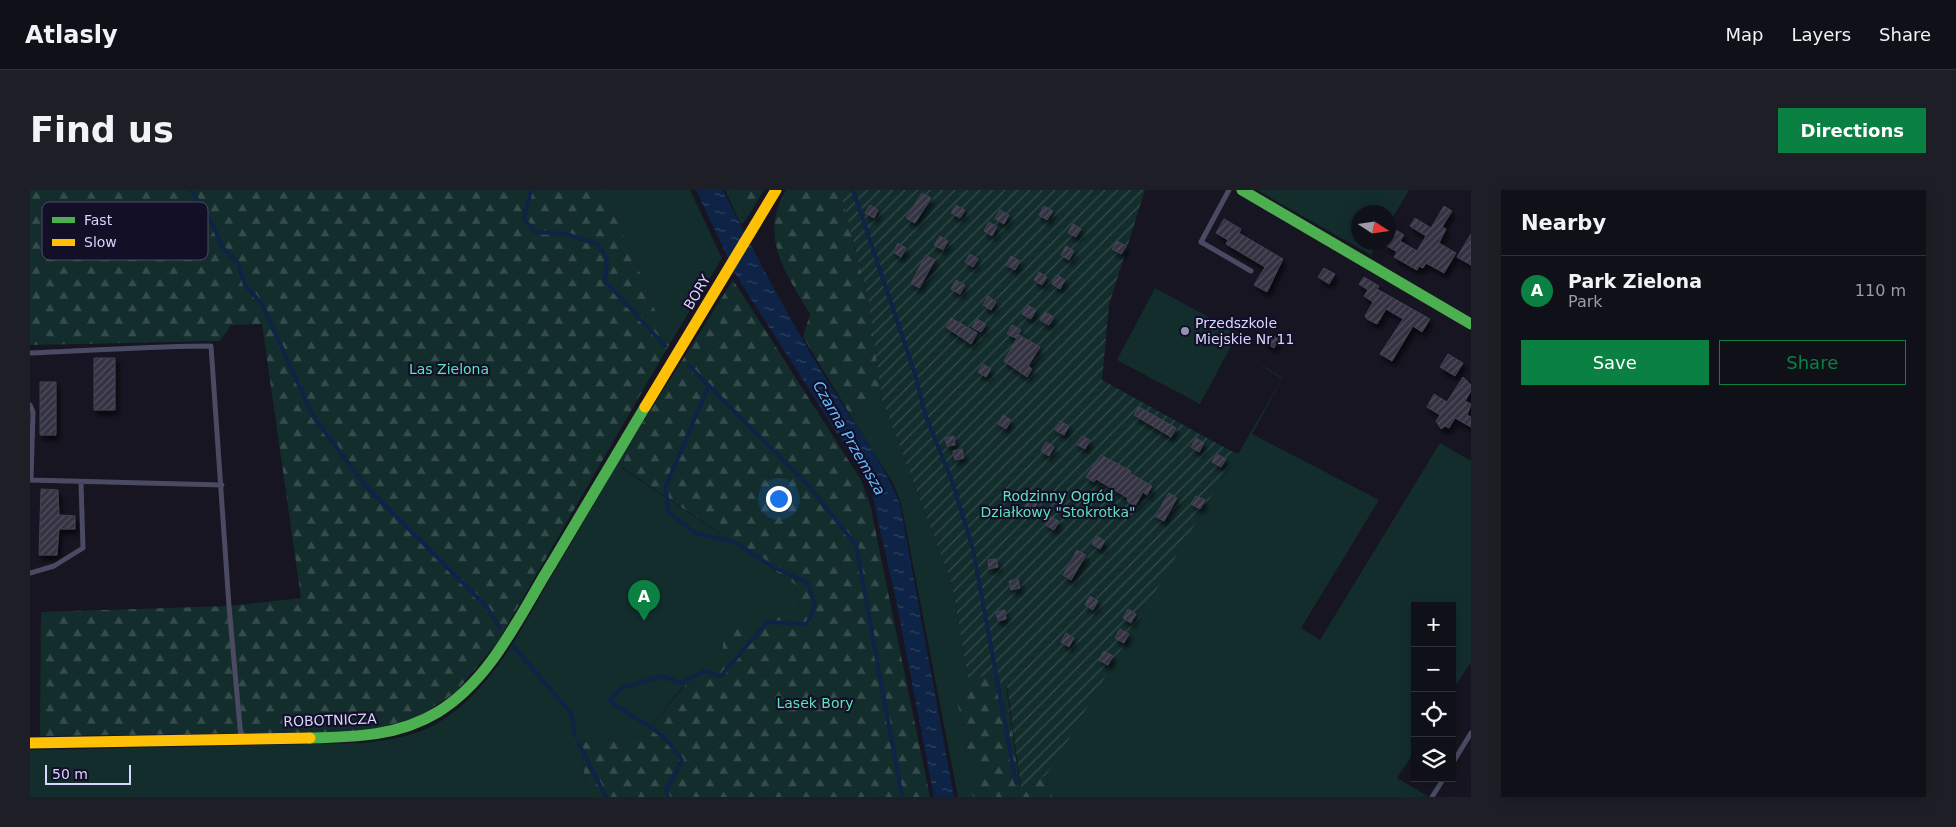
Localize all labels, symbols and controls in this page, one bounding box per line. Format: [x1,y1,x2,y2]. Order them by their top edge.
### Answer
text: Atlasly [25,21,118,49]
text: Map [1725,24,1763,45]
text: Layers [1791,24,1851,45]
text: Share [1879,24,1931,45]
button: Directions [1778,108,1926,153]
text: Find us [30,110,174,150]
legend [42,202,208,260]
north arrow [1351,205,1396,250]
text: Nearby [1521,211,1606,235]
text: Fast [84,212,113,228]
text: Slow [84,234,117,250]
text: Park Zielona [1568,270,1702,292]
street label: BORY [680,271,714,312]
text: A [1531,281,1543,300]
text: 110 m [1855,281,1906,300]
text: Park [1568,292,1603,311]
place label: Przedszkole Miejskie Nr 11 [1195,315,1294,347]
marker: Przedszkole Miejskie Nr 11 [1179,325,1191,337]
button: Save [1521,340,1709,385]
button: Share [1719,340,1906,385]
park label: Las Zielona [409,361,489,377]
water label: Czarna Przemsza [809,378,889,498]
your location [766,486,792,512]
park label: Rodzinny Ogród Działkowy "Stokrotka" [981,488,1135,520]
pin: A [628,580,660,621]
map controls [1411,602,1456,782]
button: + [1411,602,1456,647]
button: − [1411,647,1456,692]
button: locate [1411,692,1456,737]
park label: Lasek Bory [776,695,854,711]
street label: ROBOTNICZA [283,710,377,730]
button: layers [1411,737,1456,782]
scale bar [45,762,131,785]
text: 50 m [52,766,88,782]

